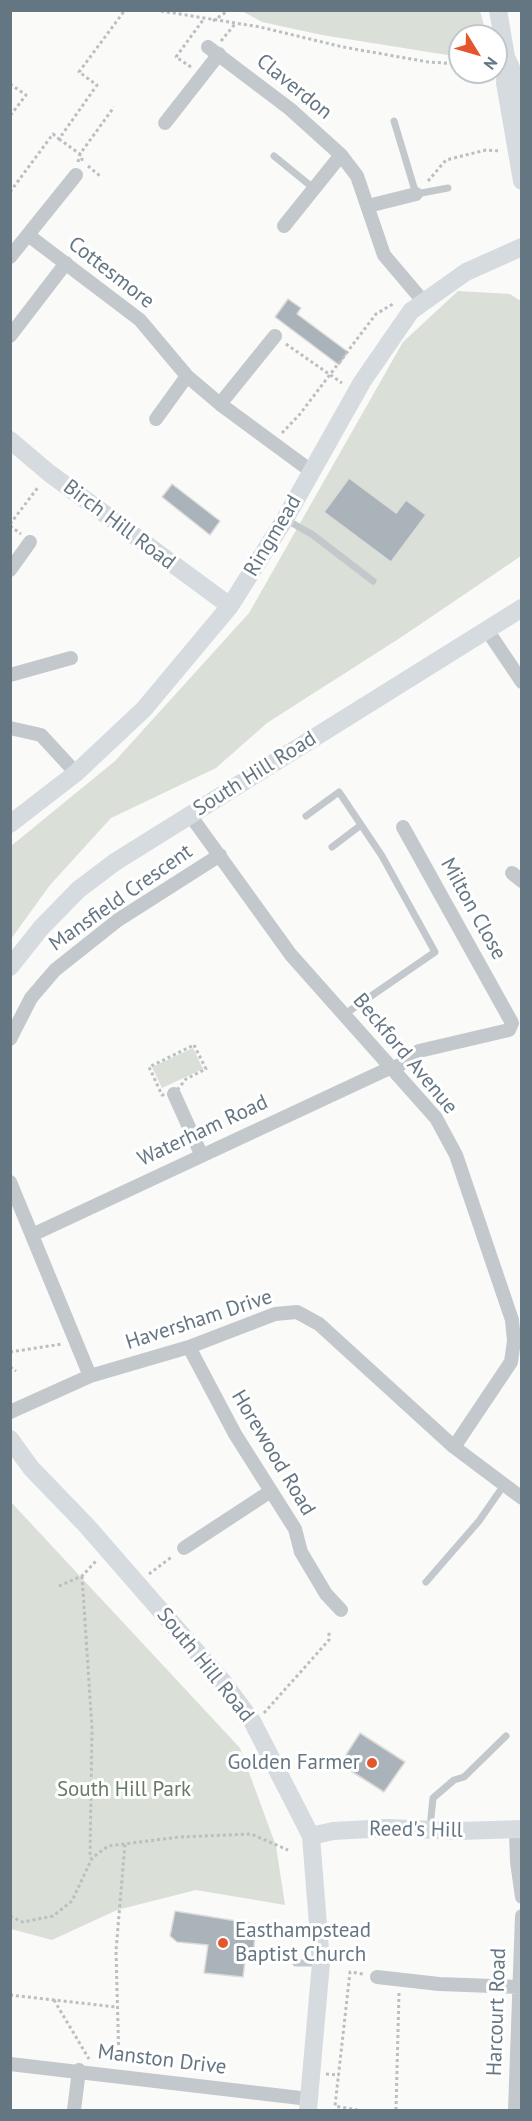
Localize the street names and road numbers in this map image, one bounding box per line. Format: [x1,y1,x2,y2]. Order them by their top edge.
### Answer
street label: Claverdon [251,49,337,125]
street label: Cottesmore [63,232,159,314]
street label: Birch Hill Road [58,475,180,575]
street label: Ringmead [239,491,307,581]
street label: South Hill Road [189,726,321,822]
street label: Mansfield Crescent [45,839,197,957]
street label: Milton Close [435,854,511,964]
street label: Beckford Avenue [347,989,463,1119]
street label: Waterham Road [134,1090,272,1172]
street label: Haversham Drive [122,1284,276,1356]
street label: Horewood Road [226,1386,320,1520]
street label: South Hill Road [151,1603,259,1727]
street label: Reed's Hill [369,1817,463,1843]
street label: Harcourt Road [482,1948,512,2076]
street label: Manston Drive [96,2040,228,2080]

